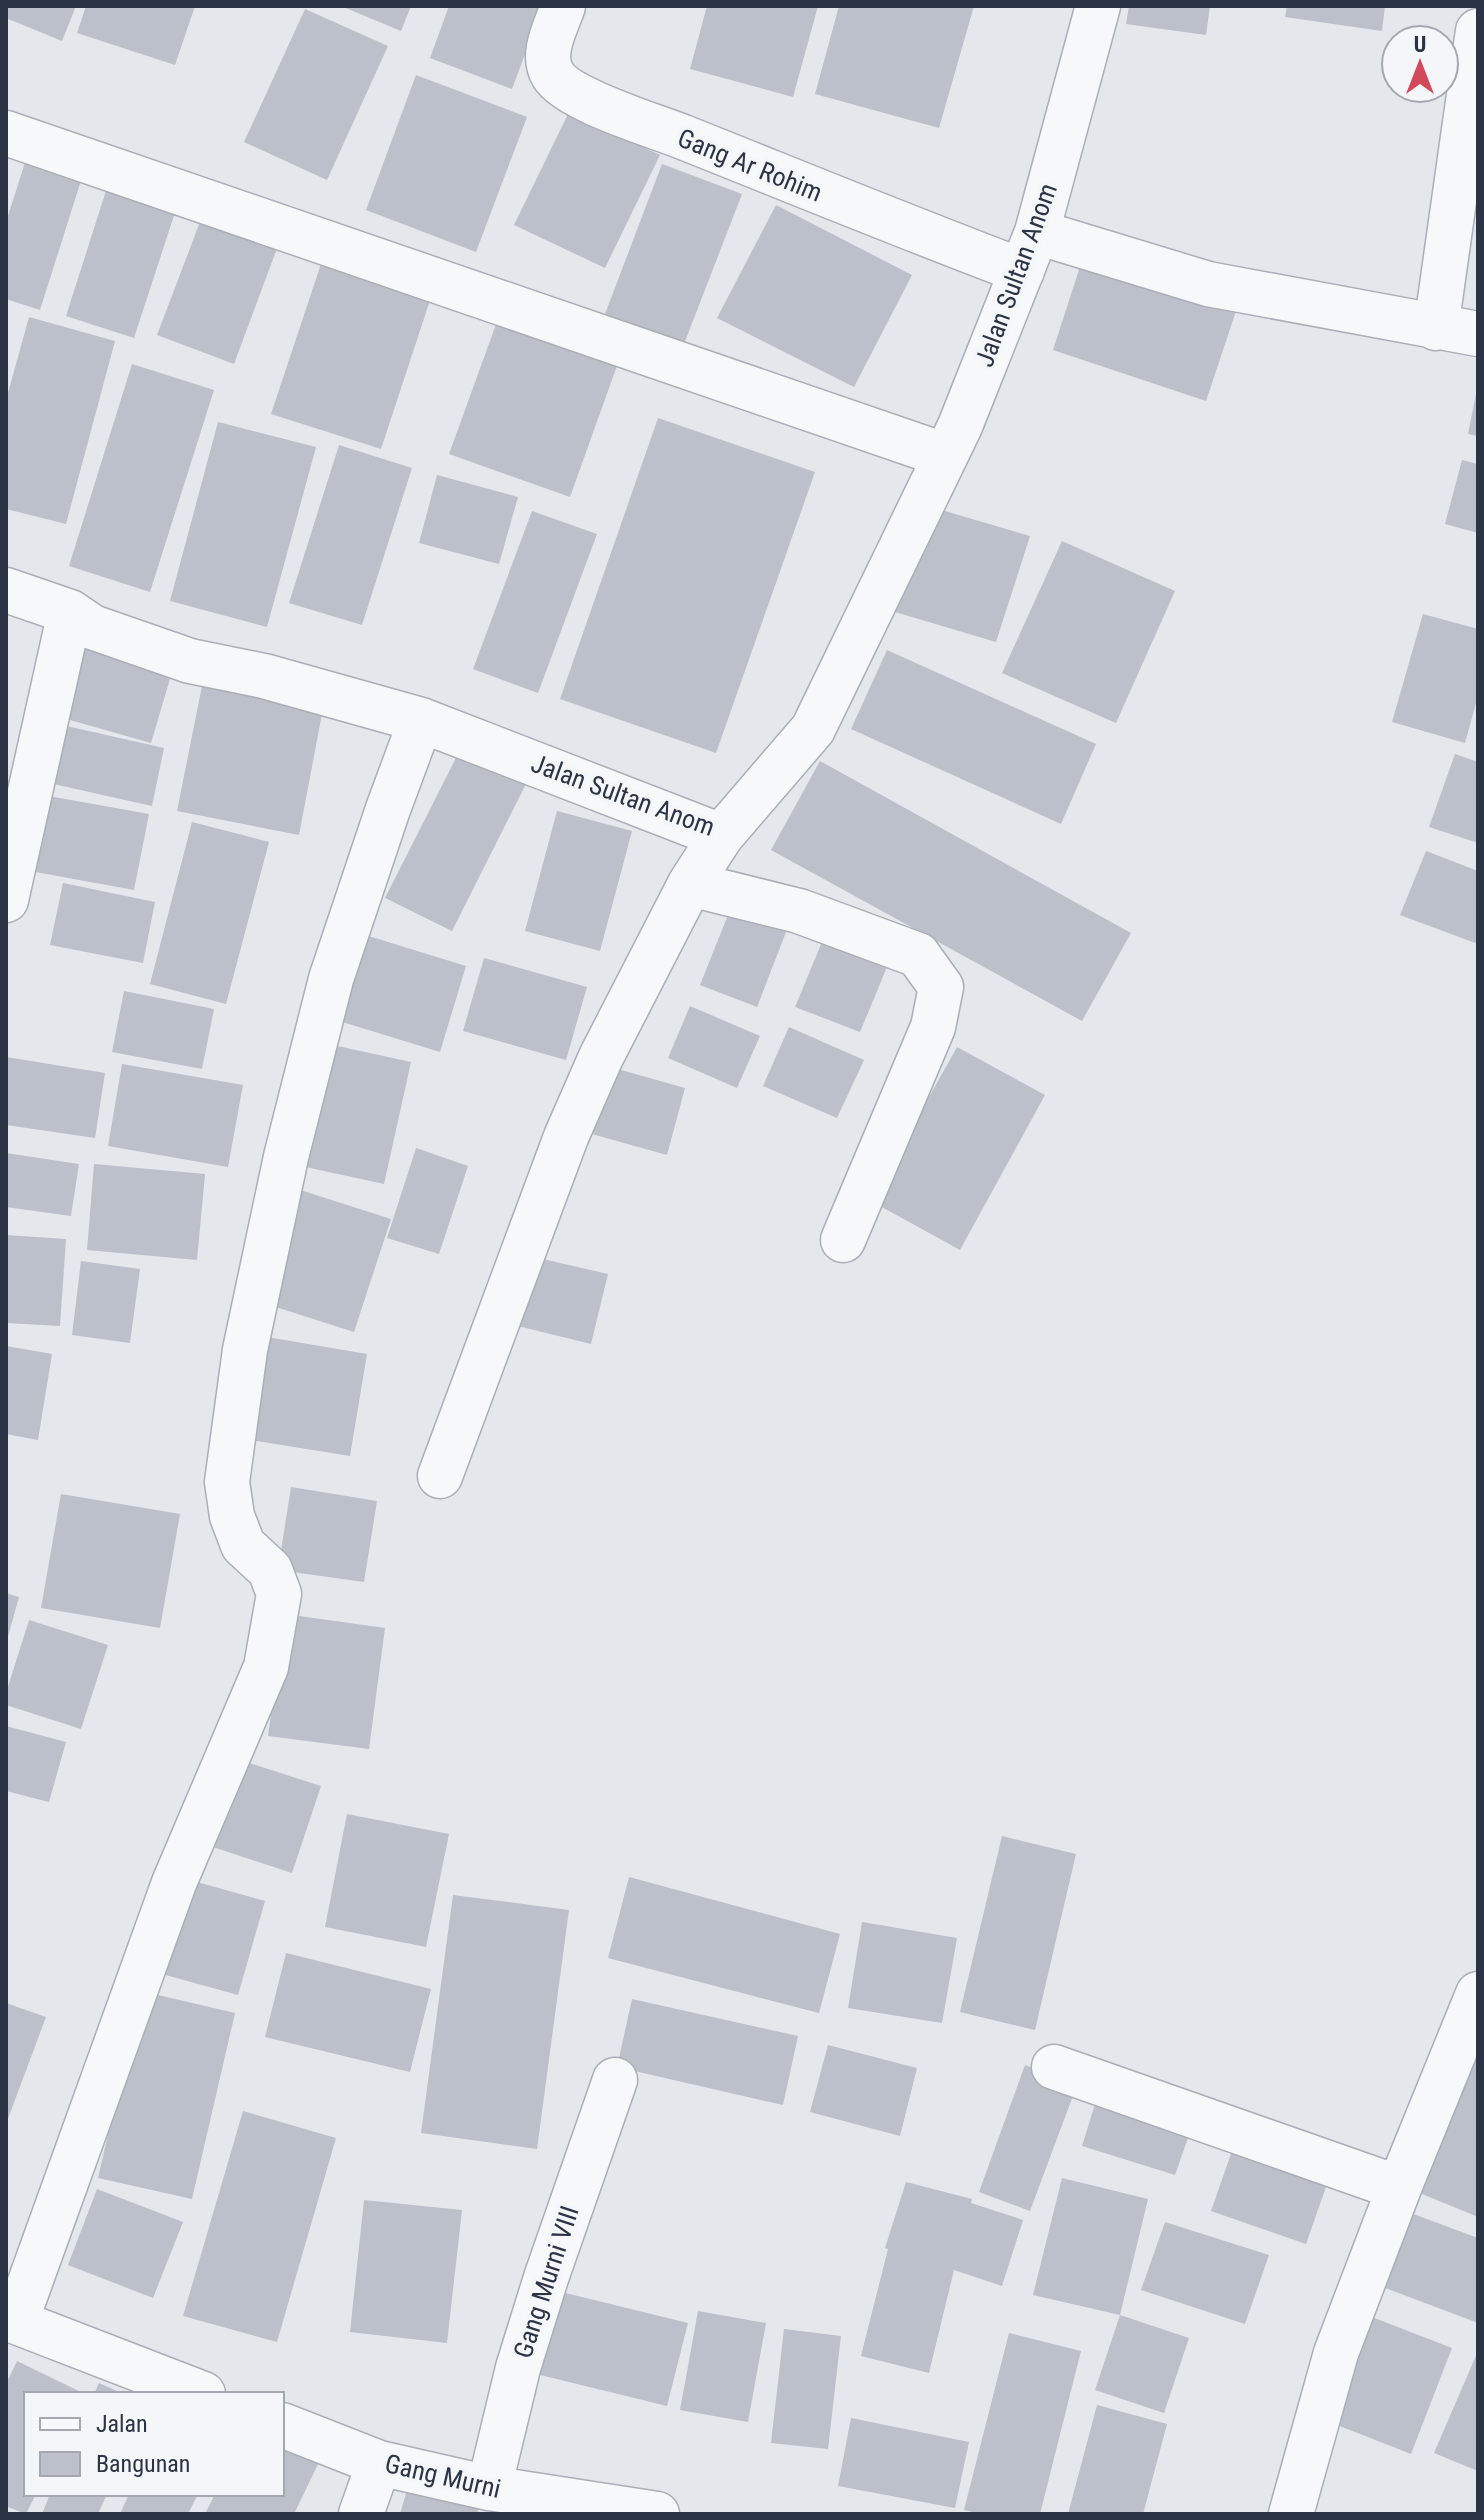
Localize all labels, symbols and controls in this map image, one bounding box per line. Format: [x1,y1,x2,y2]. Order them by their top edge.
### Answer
north arrow [1380,24,1460,104]
text: U [1414,32,1426,57]
street label: Gang Ar Rohim [673,122,827,208]
street label: Jalan Sultan Anom [969,179,1063,371]
street label: Jalan Sultan Anom [527,748,719,842]
street label: Gang Murni VIII [507,2202,585,2362]
legend [24,2392,284,2496]
text: Jalan [96,2410,148,2438]
street label: Gang Murni [382,2448,504,2504]
text: Bangunan [96,2450,190,2478]

